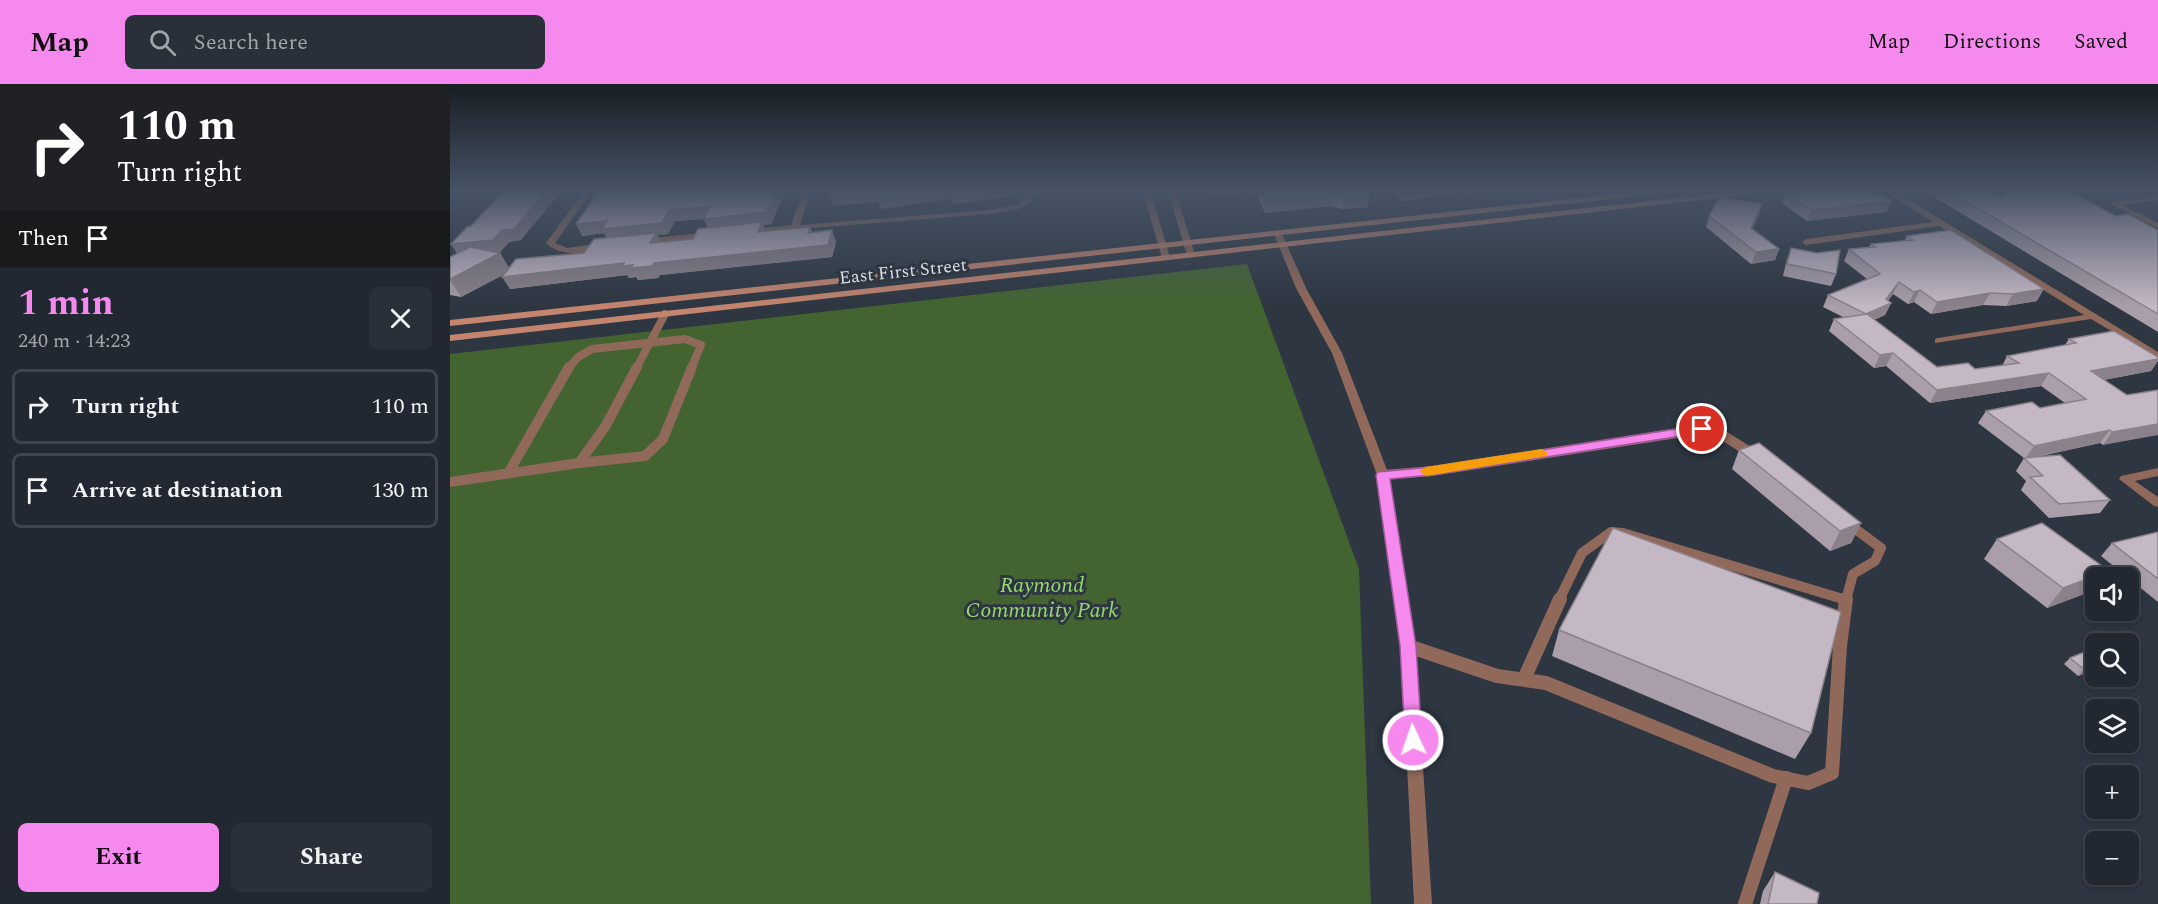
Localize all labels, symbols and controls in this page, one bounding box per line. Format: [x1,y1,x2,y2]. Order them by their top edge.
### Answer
search box [125,15,545,69]
text: Map [30,21,89,64]
icon: search [146,26,179,59]
text: Search here [194,26,308,59]
text: Map [1868,26,1910,58]
text: Directions [1943,26,2041,58]
text: Saved [2074,26,2128,58]
text: 110 m [117,95,236,158]
icon: right [18,108,96,186]
text: Turn right [117,152,242,194]
text: Then [18,222,69,255]
icon: arrive [81,222,114,255]
street label: East First Street [838,251,968,292]
text: 1 min [18,276,114,331]
button: close [369,287,432,350]
text: 240 m · 14:23 [18,326,130,356]
icon: right [21,390,54,423]
text: Turn right [72,390,179,423]
text: 110 m [372,390,429,423]
pin [1676,403,1727,454]
icon: arrive [1685,412,1718,445]
icon: arrive [21,474,54,507]
text: Arrive at destination [72,474,283,507]
text: 130 m [372,474,429,507]
map controls [2085,567,2139,885]
button: sound [2085,567,2139,621]
park label: Raymond Community Park [966,569,1118,627]
button: search [2085,633,2139,687]
button: layers [2085,699,2139,753]
position arrow [1381,708,1445,772]
button: + [2085,765,2139,819]
button: Exit [18,823,219,892]
button: Share [231,823,432,892]
button: − [2085,831,2139,885]

